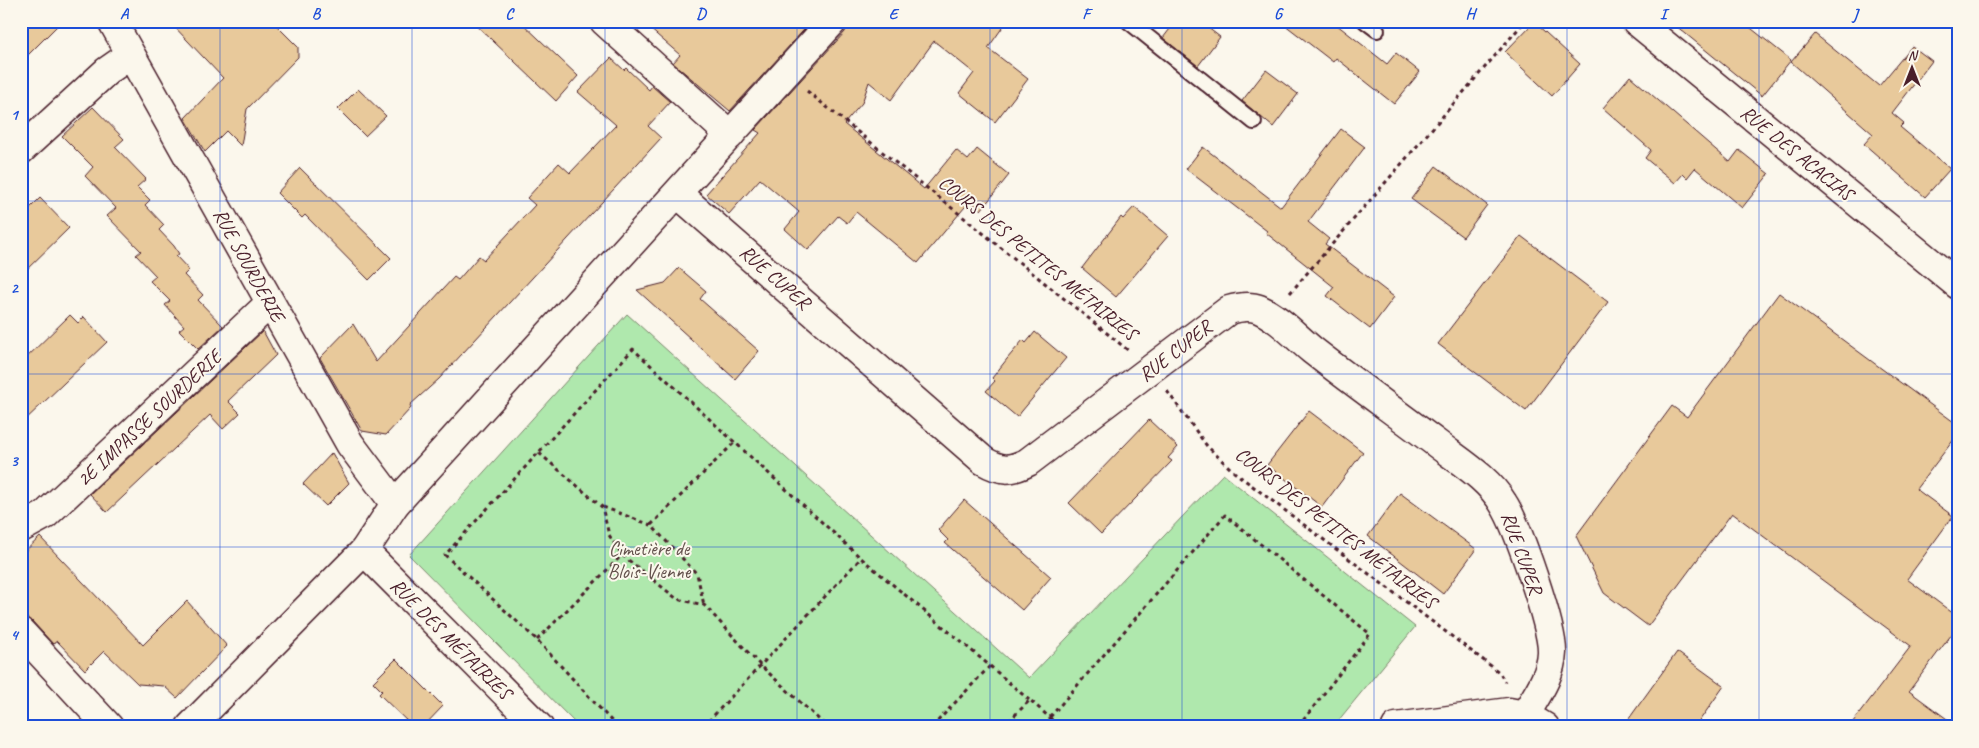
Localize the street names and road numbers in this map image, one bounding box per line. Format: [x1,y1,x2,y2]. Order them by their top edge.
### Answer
street label: RUE DES ACACIAS [1736,100,1861,208]
street label: COURS DES PETITES MÉTAIRIES [933,170,1145,348]
street label: RUE SOURDERIE [208,204,292,328]
street label: RUE CUPER [734,239,817,316]
street label: RUE CUPER [1134,313,1218,387]
street label: 2E IMPASSE SOURDERIE [71,342,229,492]
street label: COURS DES PETITES MÉTAIRIES [1230,442,1444,616]
street label: RUE CUPER [1496,508,1549,600]
street label: RUE DES MÉTAIRIES [385,573,519,707]

